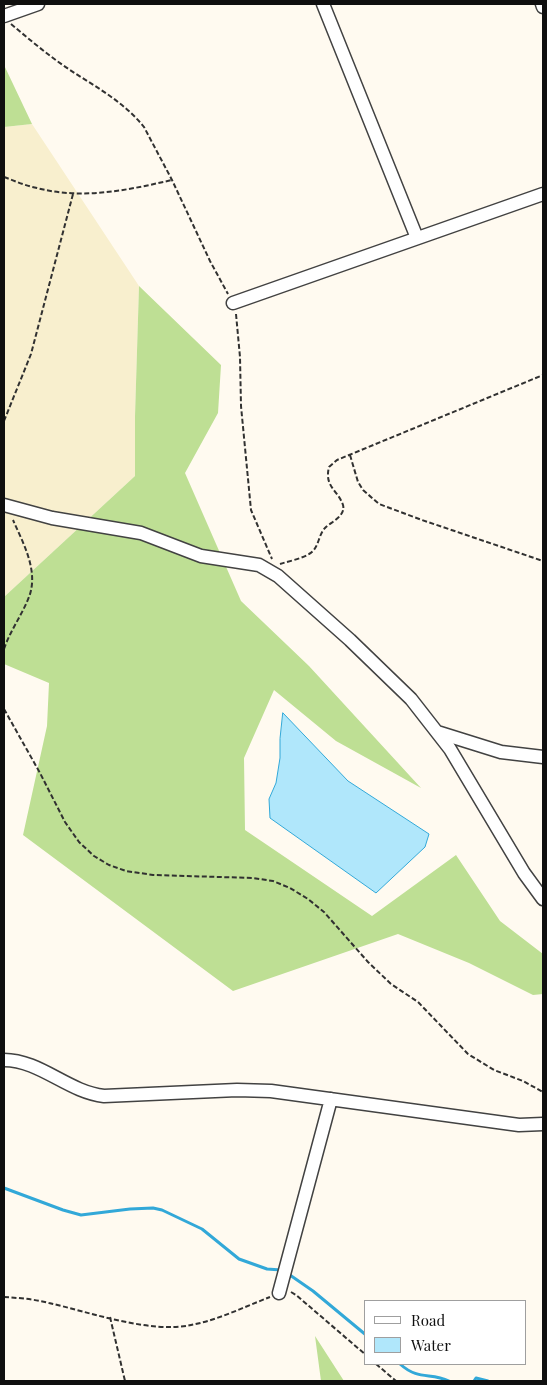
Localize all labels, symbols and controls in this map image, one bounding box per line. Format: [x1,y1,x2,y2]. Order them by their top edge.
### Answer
legend [364,1300,527,1365]
text: Road [411,1310,445,1330]
text: Water [411,1335,451,1355]

